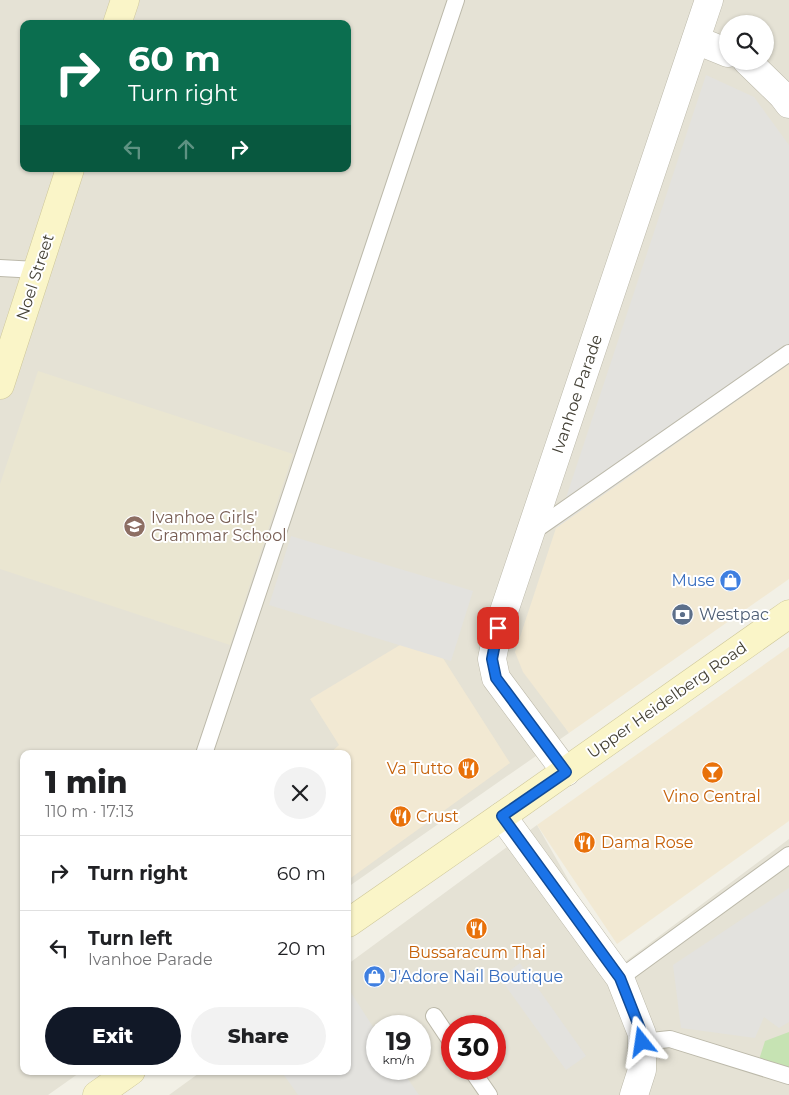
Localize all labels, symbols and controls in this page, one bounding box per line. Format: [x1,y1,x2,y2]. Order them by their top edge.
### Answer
map controls [719,15,774,70]
button: search [719,15,774,70]
text: 60 m [128,37,221,80]
icon: right [45,40,110,105]
text: Turn right [128,80,238,107]
icon: left [119,135,147,163]
icon: ahead [172,135,200,163]
icon: right [225,135,253,163]
street label: Noel Street [12,231,58,323]
street label: Ivanhoe Parade [548,332,606,456]
place label: Ivanhoe Girls' Grammar School [151,508,286,545]
school or university icon: Ivanhoe Girls' Grammar School [123,514,147,538]
shop icon: Muse [719,568,743,592]
place label: Muse [671,571,715,590]
bank icon: Westpac [671,602,695,626]
place label: Westpac [699,605,769,624]
pin [477,607,519,649]
icon: arrive [484,614,512,642]
street label: Upper Heidelberg Road [584,638,750,762]
restaurant icon: Va Tutto [457,756,481,780]
place label: Va Tutto [387,759,453,778]
bar icon: Vino Central [700,760,724,784]
text: 1 min [45,764,128,801]
button: close [274,767,326,819]
place label: Vino Central [663,787,761,806]
text: 110 m · 17:13 [45,802,134,821]
restaurant icon: Crust [388,804,412,828]
place label: Crust [416,807,459,826]
restaurant icon: Dama Rose [573,830,597,854]
place label: Dama Rose [601,833,693,852]
icon: right [45,859,73,887]
text: Turn right [88,862,188,885]
text: 60 m [277,862,326,885]
restaurant icon: Bussaracum Thai [465,916,489,940]
text: Turn left [88,927,173,950]
icon: left [45,934,73,962]
text: 20 m [278,937,326,960]
place label: Bussaracum Thai [408,943,546,962]
text: Ivanhoe Parade [88,950,213,969]
shop icon: J'Adore Nail Boutique [362,964,386,988]
place label: J'Adore Nail Boutique [389,967,563,986]
button: Exit [45,1007,181,1065]
button: Share [191,1007,326,1065]
speed limit sign: 30 [441,1015,506,1080]
position arrow [615,1015,667,1067]
text: 19 [386,1026,411,1056]
text: km/h [382,1052,415,1067]

